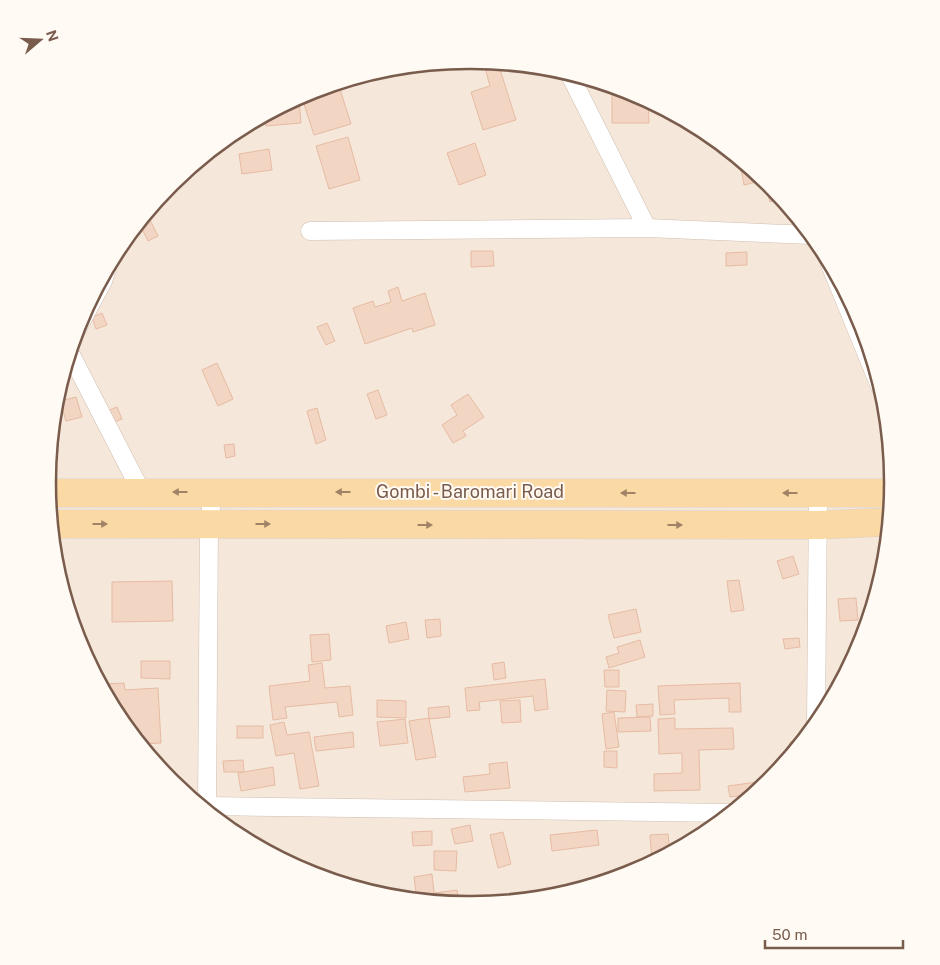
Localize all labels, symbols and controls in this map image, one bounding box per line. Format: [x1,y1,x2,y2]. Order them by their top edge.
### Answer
north arrow [15,15,65,65]
text: N [43,28,62,44]
street label: Gombi - Baromari Road [376,481,564,502]
one-way arrow [172,488,188,496]
one-way arrow [334,488,350,496]
one-way arrow [619,489,635,497]
one-way arrow [782,489,798,497]
one-way arrow [93,520,109,528]
one-way arrow [255,520,271,528]
one-way arrow [418,521,434,529]
one-way arrow [668,521,684,529]
scale bar [765,918,902,950]
text: 50 m [772,926,807,943]

